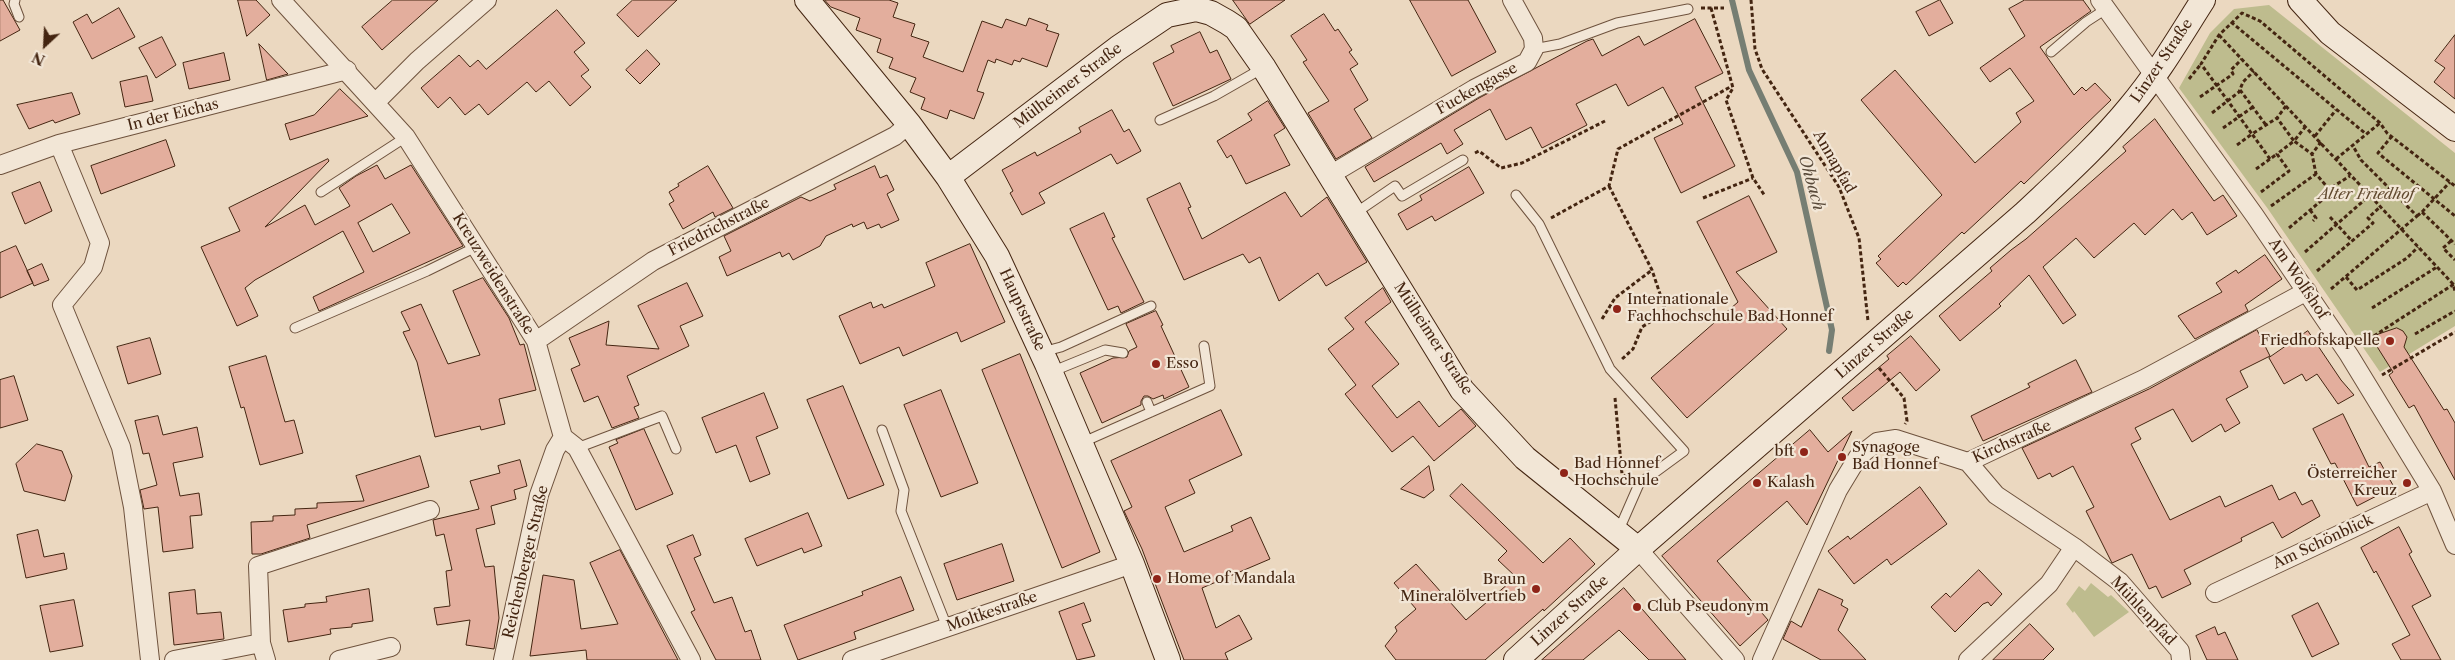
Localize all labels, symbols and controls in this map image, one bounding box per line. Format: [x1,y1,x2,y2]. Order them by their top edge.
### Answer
street label: Linzer Straße [2127,16,2197,106]
north arrow [20,20,70,70]
street label: Mülheimer Straße [1010,39,1126,133]
text: N [29,48,48,69]
street label: Fuckengasse [1433,59,1521,119]
street label: In der Eichas [125,95,221,135]
street label: Annapfad [1809,127,1859,197]
water label: Ohbach [1794,153,1828,213]
park label: Alter Friedhof [2318,186,2414,204]
street label: Friedrichstraße [665,194,773,260]
street label: Kreuzweidenstraße [448,210,538,338]
street label: Am Wolfshof [2264,235,2332,323]
street label: Hauptstraße [995,266,1049,354]
street label: Mülheimer Straße [1390,279,1476,399]
place label: Internationale Fachhochschule Bad Honnef [1627,291,1833,326]
marker: Internationale Fachhochschule Bad Honnef [1611,303,1623,315]
street label: Linzer Straße [1832,305,1918,383]
place label: Friedhofskapelle [2260,332,2380,350]
marker: Friedhofskapelle [2384,335,2396,347]
place label: Esso [1166,355,1199,373]
marker: Esso [1150,358,1162,370]
street label: Kirchstraße [1970,417,2054,467]
place label: Synagoge Bad Honnef [1852,439,1938,474]
place label: bft [1775,443,1794,461]
marker: bft [1798,446,1810,458]
marker: Synagoge Bad Honnef [1836,451,1848,463]
place label: Bad Honnef Hochschule [1574,455,1660,490]
place label: Österreicher Kreuz [2307,465,2397,500]
marker: Bad Honnef Hochschule [1558,467,1570,479]
place label: Kalash [1767,474,1815,492]
marker: Kalash [1751,477,1763,489]
marker: Österreicher Kreuz [2401,477,2413,489]
street label: Reichenberger Straße [500,484,552,640]
street label: Am Schönblick [2270,511,2376,573]
place label: Home of Mandala [1167,570,1295,588]
place label: Braun Mineralölvertrieb [1400,571,1526,606]
street label: Linzer Straße [1528,572,1612,650]
marker: Home of Mandala [1151,573,1163,585]
street label: Mühlenpfad [2107,573,2179,649]
marker: Braun Mineralölvertrieb [1530,583,1542,595]
street label: Moltkestraße [944,588,1040,636]
place label: Club Pseudonym [1647,598,1769,616]
marker: Club Pseudonym [1631,601,1643,613]

